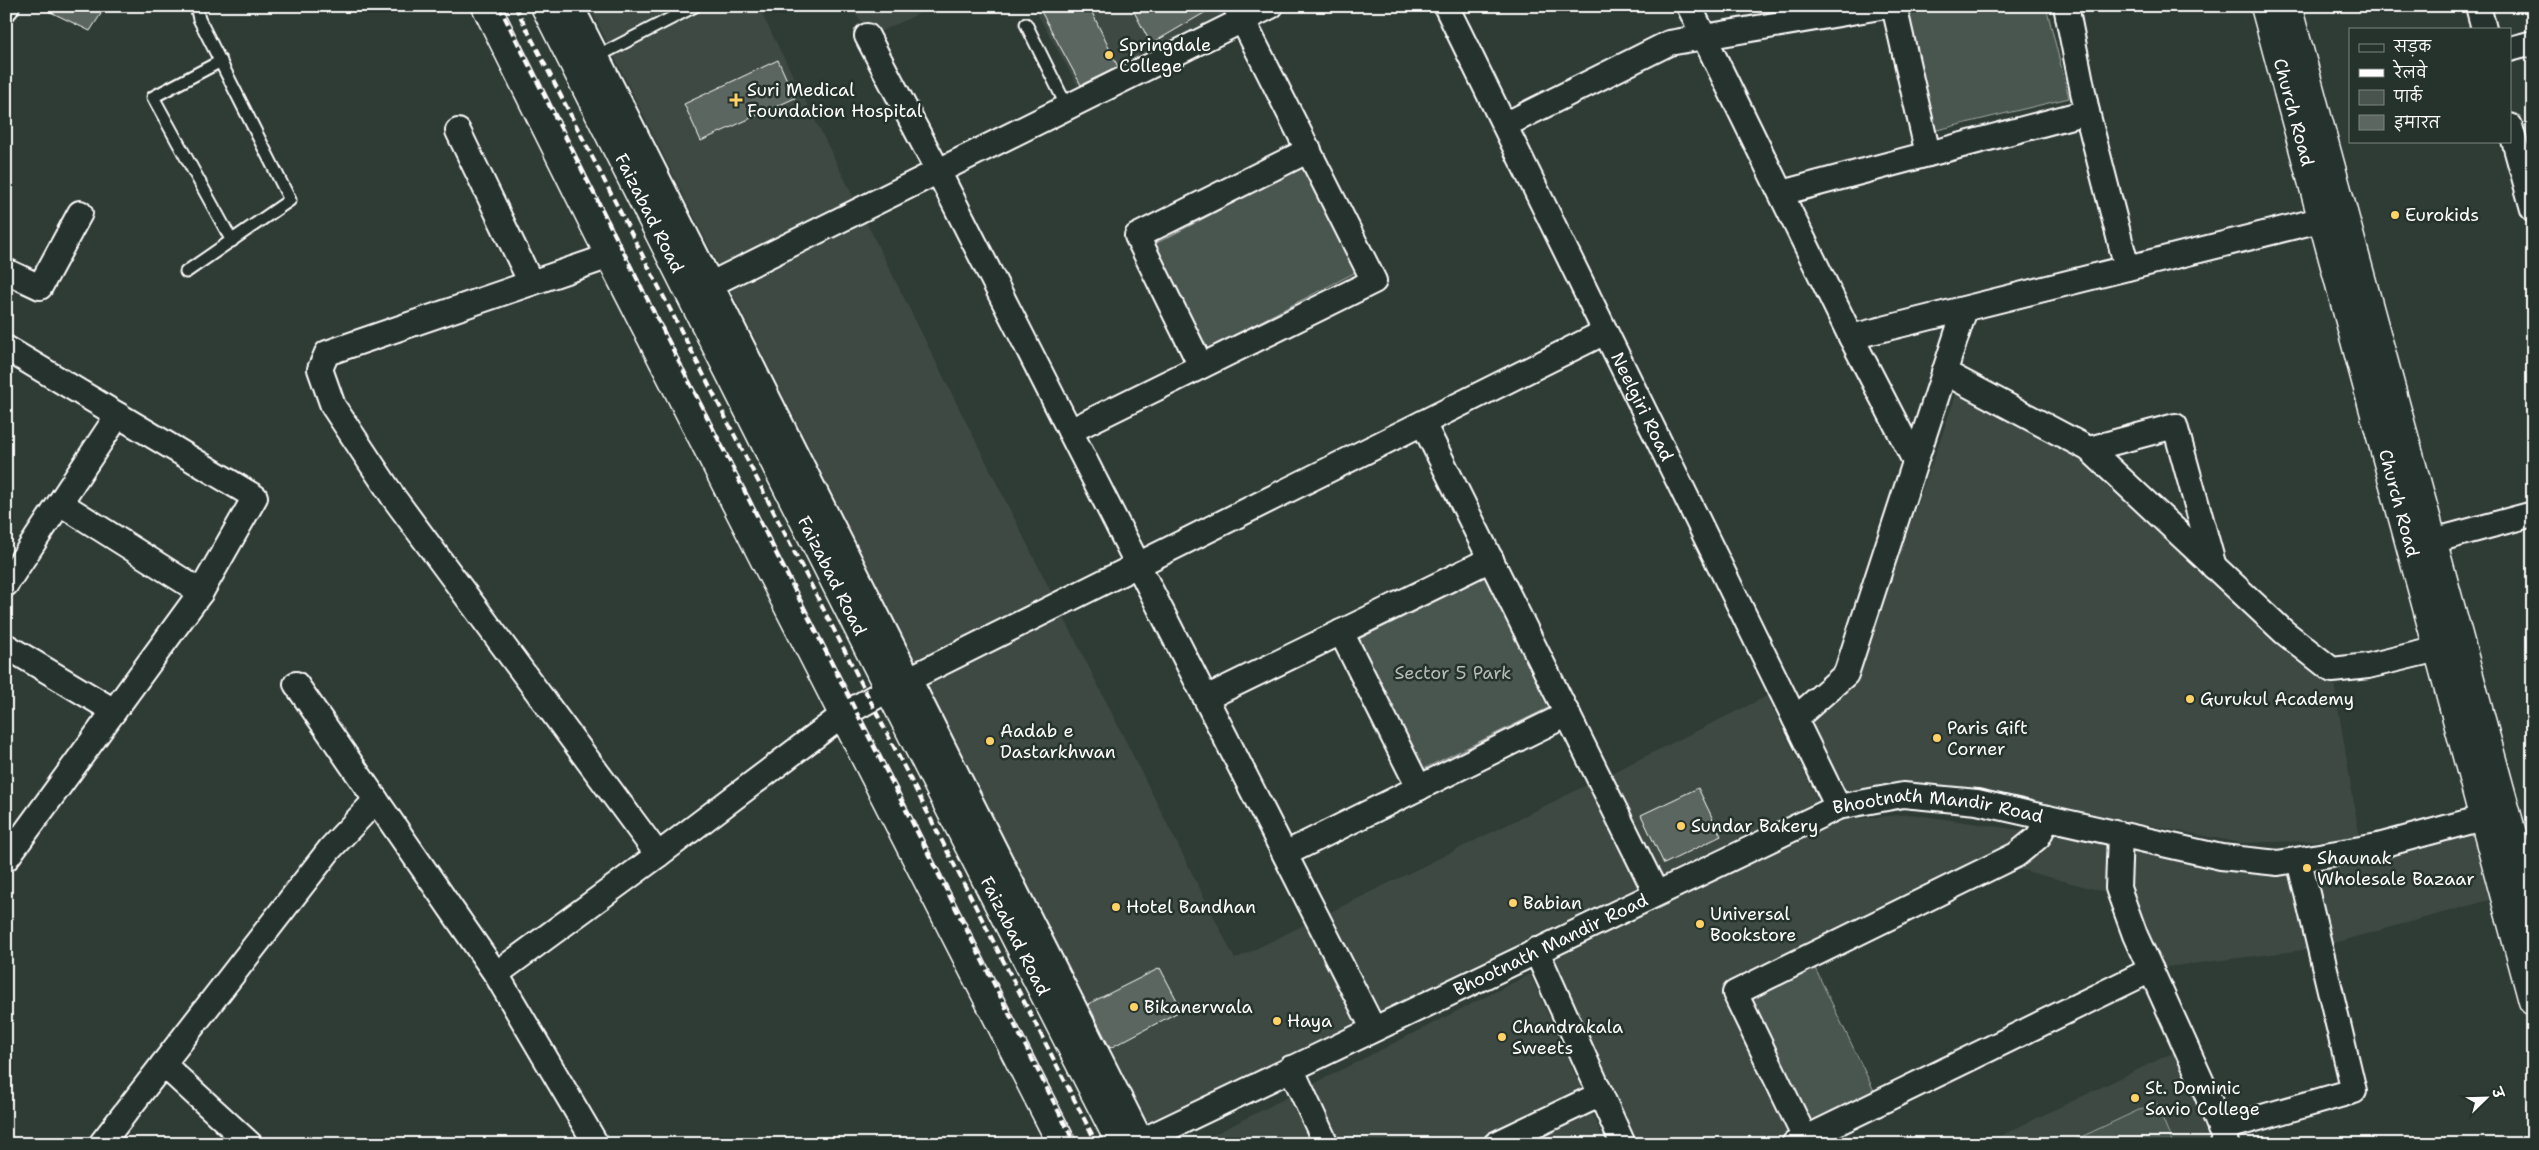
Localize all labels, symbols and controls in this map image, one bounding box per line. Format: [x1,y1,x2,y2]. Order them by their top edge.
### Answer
legend [2349,28,2512,142]
place label: Springdale College [1119,33,1211,78]
text: सड़क [2393,37,2432,57]
marker: Springdale College [1103,49,1115,61]
street label: Church Road [2268,56,2320,169]
text: रेलवे [2392,59,2428,83]
place label: Suri Medical Foundation Hospital [747,78,923,123]
text: पार्क [2393,85,2424,107]
marker: Suri Medical Foundation Hospital [729,93,743,107]
text: इमारत [2394,113,2441,133]
street label: Faizabad Road [609,149,689,277]
place label: Eurokids [2405,203,2479,227]
marker: Eurokids [2389,209,2401,221]
street label: Neelgiri Road [1605,348,1679,465]
street label: Church Road [2373,447,2425,560]
street label: Faizabad Road [792,512,872,640]
park label: Sector 5 Park [1395,661,1511,685]
place label: Gurukul Academy [2200,687,2354,711]
marker: Gurukul Academy [2184,693,2196,705]
place label: Paris Gift Corner [1947,716,2028,761]
place label: Aadab e Dastarkhwan [1000,719,1116,764]
marker: Paris Gift Corner [1931,732,1943,744]
marker: Aadab e Dastarkhwan [984,735,996,747]
street label: Bhootnath Mandir Road [1831,783,2046,829]
place label: Sundar Bakery [1691,814,1818,838]
marker: Sundar Bakery [1675,820,1687,832]
place label: Shaunak Wholesale Bazaar [2317,846,2475,891]
marker: Shaunak Wholesale Bazaar [2301,862,2313,874]
street label: Faizabad Road [975,872,1055,1000]
street label: Bhootnath Mandir Road [1449,888,1652,1002]
place label: Babian [1523,891,1582,915]
place label: Hotel Bandhan [1126,895,1256,919]
marker: Babian [1507,897,1519,909]
marker: Hotel Bandhan [1110,901,1122,913]
place label: Universal Bookstore [1710,902,1797,947]
marker: Universal Bookstore [1694,918,1706,930]
place label: Bikanerwala [1144,995,1253,1019]
marker: Bikanerwala [1128,1001,1140,1013]
place label: Haya [1287,1009,1332,1033]
marker: Haya [1271,1015,1283,1027]
place label: Chandrakala Sweets [1512,1015,1623,1060]
marker: Chandrakala Sweets [1496,1031,1508,1043]
north arrow [2462,1072,2512,1122]
place label: St. Dominic Savio College [2145,1076,2260,1121]
text: उ [2487,1083,2509,1102]
marker: St. Dominic Savio College [2129,1092,2141,1104]

